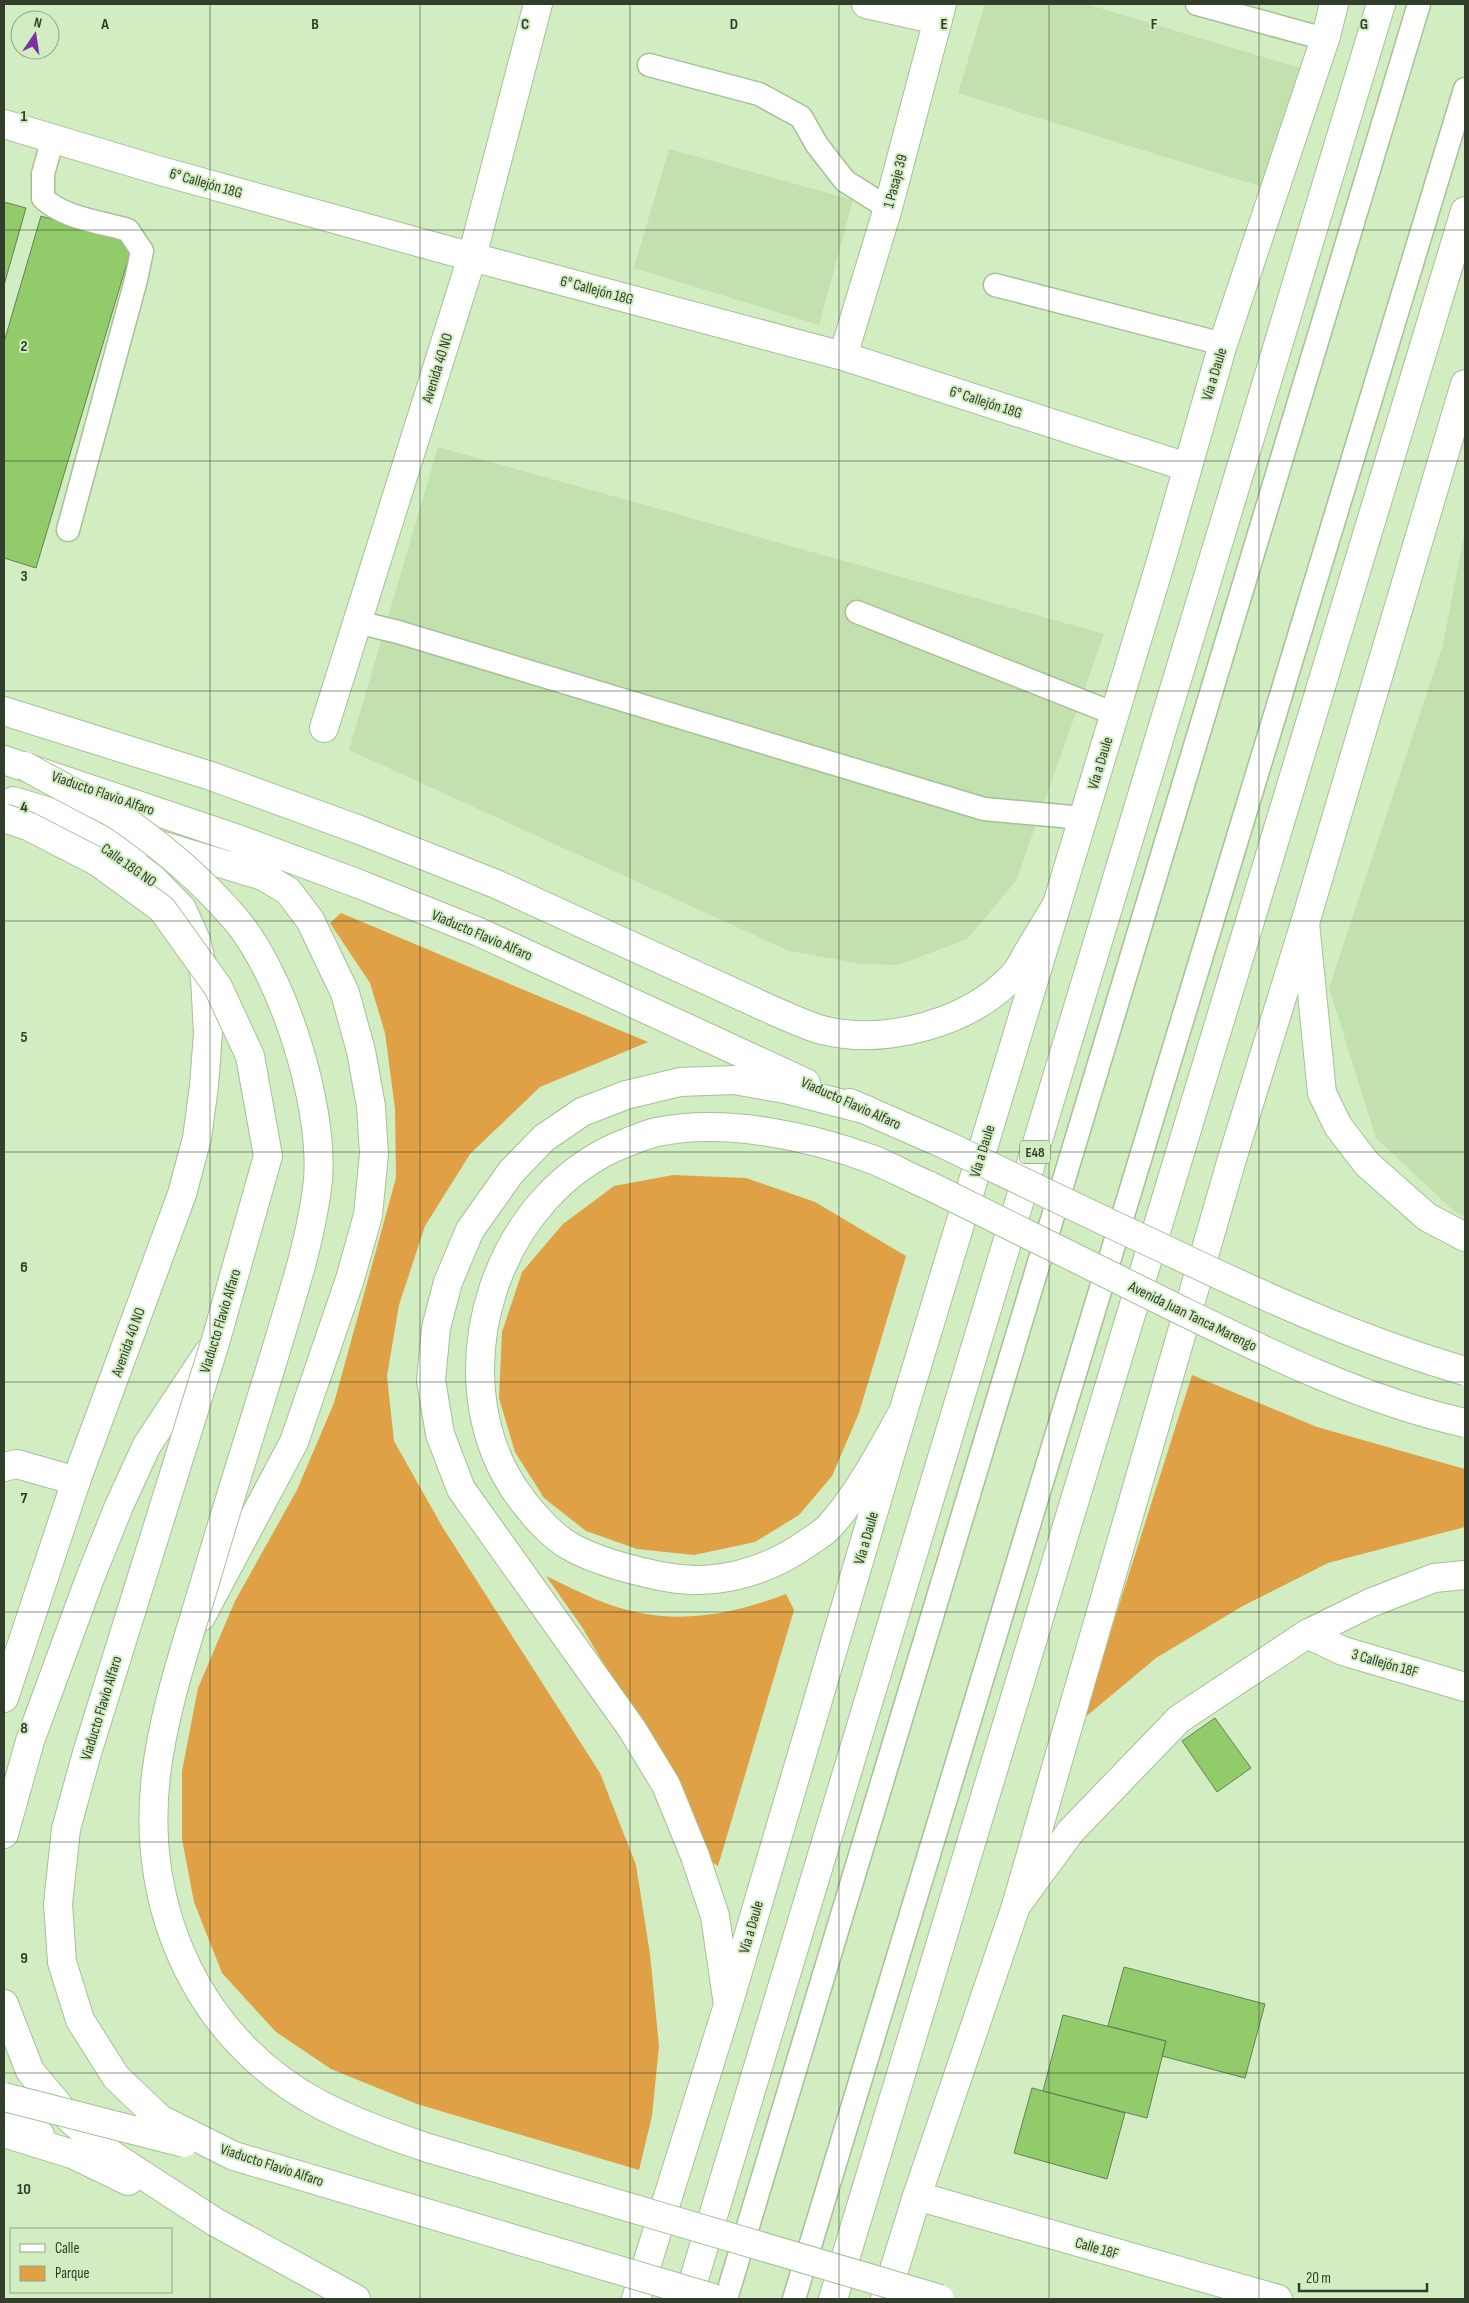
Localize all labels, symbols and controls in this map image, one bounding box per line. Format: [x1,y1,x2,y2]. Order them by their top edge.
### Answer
north arrow [10,10,60,60]
text: N [32,14,43,32]
text: A [100,15,109,34]
text: B [311,15,319,34]
text: C [521,15,529,34]
text: D [730,15,738,34]
text: E [941,15,948,34]
text: F [1151,15,1158,34]
text: G [1360,15,1368,34]
text: 1 [21,107,28,126]
street label: 1 Pasaje 39 [879,152,912,210]
street label: 6° Callejón 18G [167,164,244,203]
street label: 6° Callejón 18G [558,272,635,309]
street label: Avenida 40 NO [418,331,457,406]
text: 2 [20,337,28,356]
street label: Vía a Daule [1197,346,1231,403]
street label: 6° Callejón 18G [947,382,1024,423]
text: 3 [20,567,28,586]
street label: Vía a Daule [1083,735,1117,792]
street label: Viaducto Flavio Alfaro [49,767,157,820]
text: 4 [20,798,28,817]
street label: Calle 18G NO [97,839,160,891]
street label: Viaducto Flavio Alfaro [428,906,535,965]
text: 5 [20,1028,28,1047]
street label: Viaducto Flavio Alfaro [798,1073,904,1134]
street label: Vía a Daule [965,1123,999,1180]
road number: E48 [1020,1140,1050,1164]
text: 6 [20,1258,28,1277]
street label: Viaducto Flavio Alfaro [196,1267,245,1375]
street label: Avenida Juan Tanca Marengo [1125,1277,1260,1356]
street label: Avenida 40 NO [107,1305,150,1380]
text: 7 [21,1489,28,1508]
street label: Vía a Daule [850,1510,883,1567]
street label: 3 Callejón 18F [1349,1645,1420,1682]
street label: Viaducto Flavio Alfaro [77,1654,126,1762]
text: 8 [20,1719,28,1738]
street label: Vía a Daule [735,1899,768,1956]
text: 9 [20,1949,28,1968]
street label: Viaducto Flavio Alfaro [218,2140,326,2191]
text: 10 [17,2180,31,2199]
legend [10,2228,172,2293]
street label: Calle 18F [1073,2233,1121,2264]
text: Calle [55,2239,79,2258]
scale bar [1299,2260,1426,2292]
text: Parque [55,2264,90,2283]
text: 20 m [1306,2269,1331,2288]

